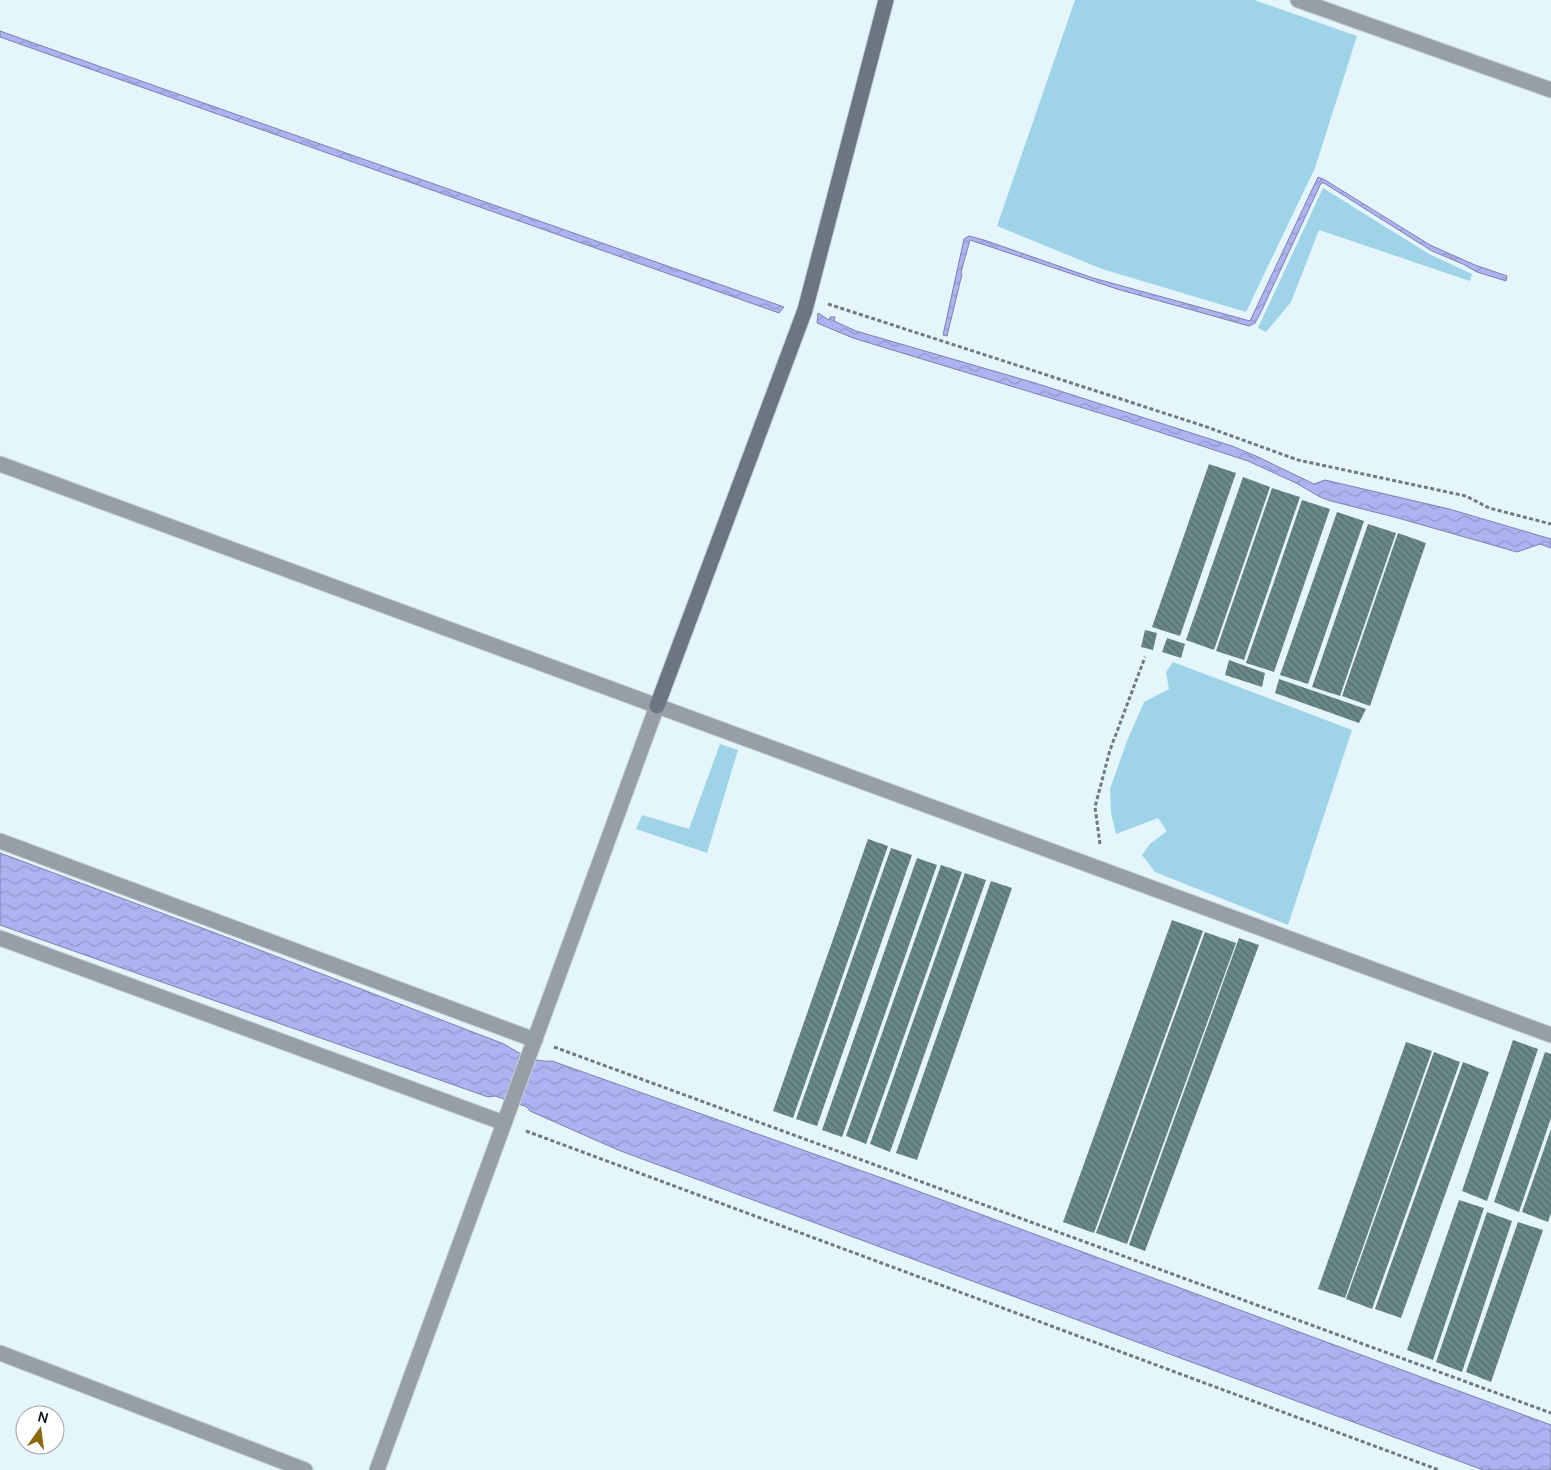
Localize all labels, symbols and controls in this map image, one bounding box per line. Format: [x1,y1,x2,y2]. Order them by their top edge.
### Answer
north arrow [15,1405,65,1455]
text: N [36,1406,50,1427]

